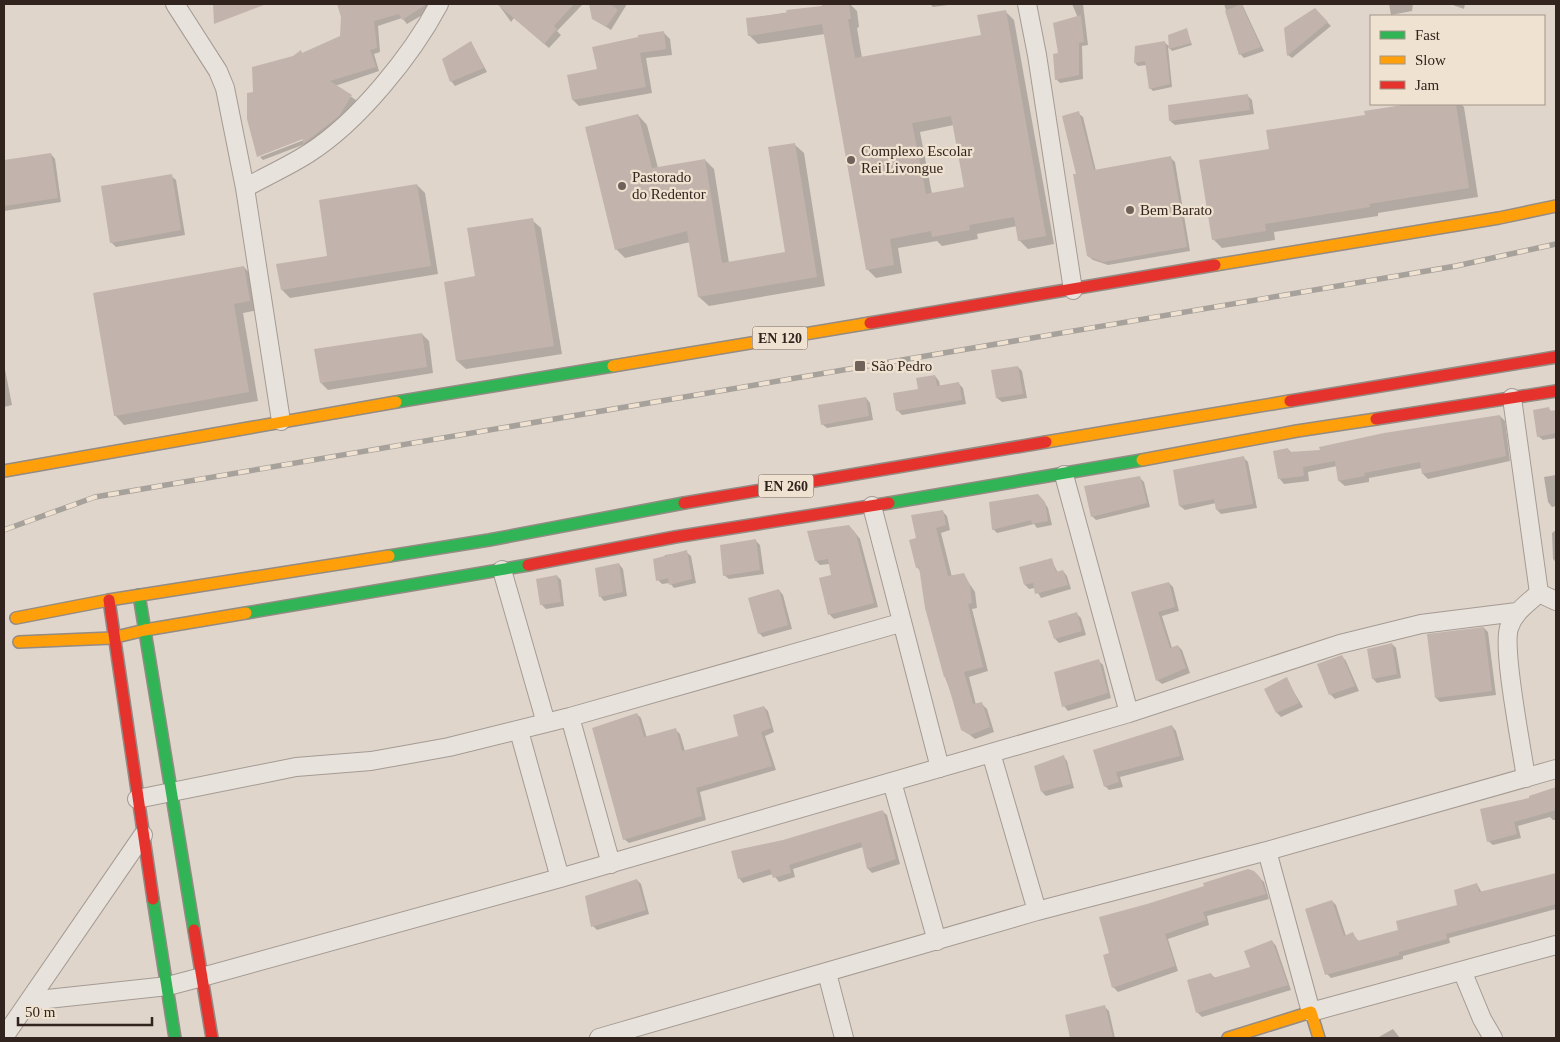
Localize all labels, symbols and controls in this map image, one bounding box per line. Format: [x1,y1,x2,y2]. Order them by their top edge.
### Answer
legend [1370,15,1545,105]
text: Fast [1415,27,1441,43]
text: Slow [1415,52,1446,68]
text: Jam [1415,77,1439,93]
place label: Complexo Escolar Rei Livongue [861,143,972,176]
marker: Complexo Escolar Rei Livongue [845,154,857,166]
place label: Pastorado do Redentor [632,169,706,202]
marker: Pastorado do Redentor [616,180,628,192]
place label: Bem Barato [1140,202,1212,218]
marker: Bem Barato [1124,204,1136,216]
road number: EN 120 [752,326,808,349]
place label: São Pedro [871,358,932,374]
marker: São Pedro [853,359,867,373]
road number: EN 260 [758,474,814,498]
scale bar [18,994,151,1026]
text: 50 m [25,1004,56,1020]

